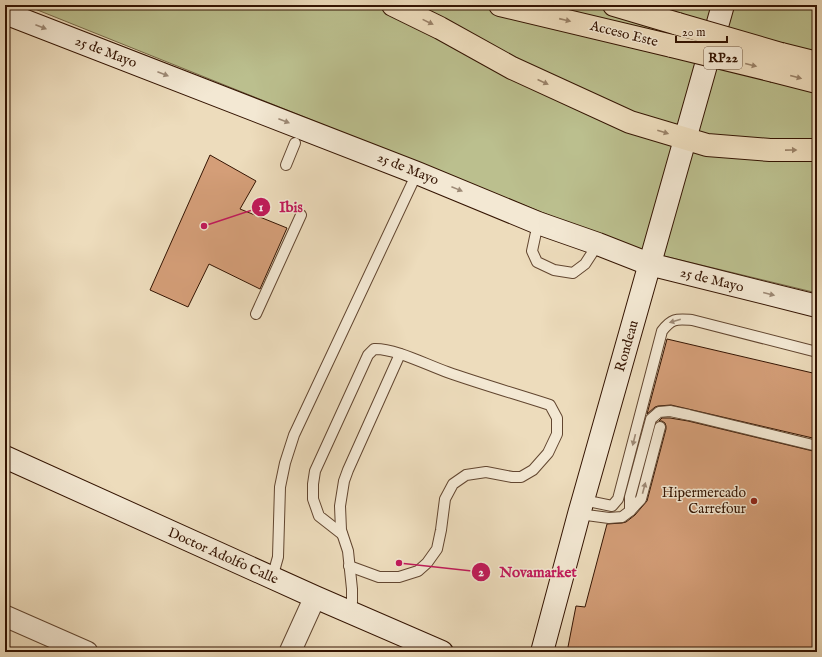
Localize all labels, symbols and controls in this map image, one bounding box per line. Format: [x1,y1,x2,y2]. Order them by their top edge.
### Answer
one-way arrow [560,17,572,23]
street label: Acceso Este [587,17,660,51]
scale bar [676,18,727,44]
one-way arrow [422,19,434,25]
one-way arrow [36,24,48,30]
text: 20 m [682,25,705,40]
street label: 25 de Mayo [72,32,140,72]
road number: RP22 [704,47,742,69]
one-way arrow [745,63,757,69]
one-way arrow [157,71,169,77]
one-way arrow [789,74,802,80]
one-way arrow [538,79,549,85]
one-way arrow [278,118,290,124]
one-way arrow [657,129,669,135]
one-way arrow [785,147,798,153]
street label: 25 de Mayo [375,149,442,190]
one-way arrow [451,186,462,192]
callout: Ibis [251,194,311,221]
text: Ibis [279,198,304,217]
text: 1 [259,200,264,215]
street label: 25 de Mayo [678,263,746,297]
one-way arrow [763,291,775,297]
street label: Rondeau [611,318,643,374]
one-way arrow [668,318,680,324]
one-way arrow [630,434,636,446]
one-way arrow [641,482,647,494]
place label: Hipermercado Carrefour [662,484,746,518]
marker: Hipermercado Carrefour [749,496,759,506]
street label: Doctor Adolfo Calle [165,524,282,589]
callout: Novamarket [471,558,584,585]
text: Novamarket [498,563,577,582]
text: 2 [478,565,484,580]

